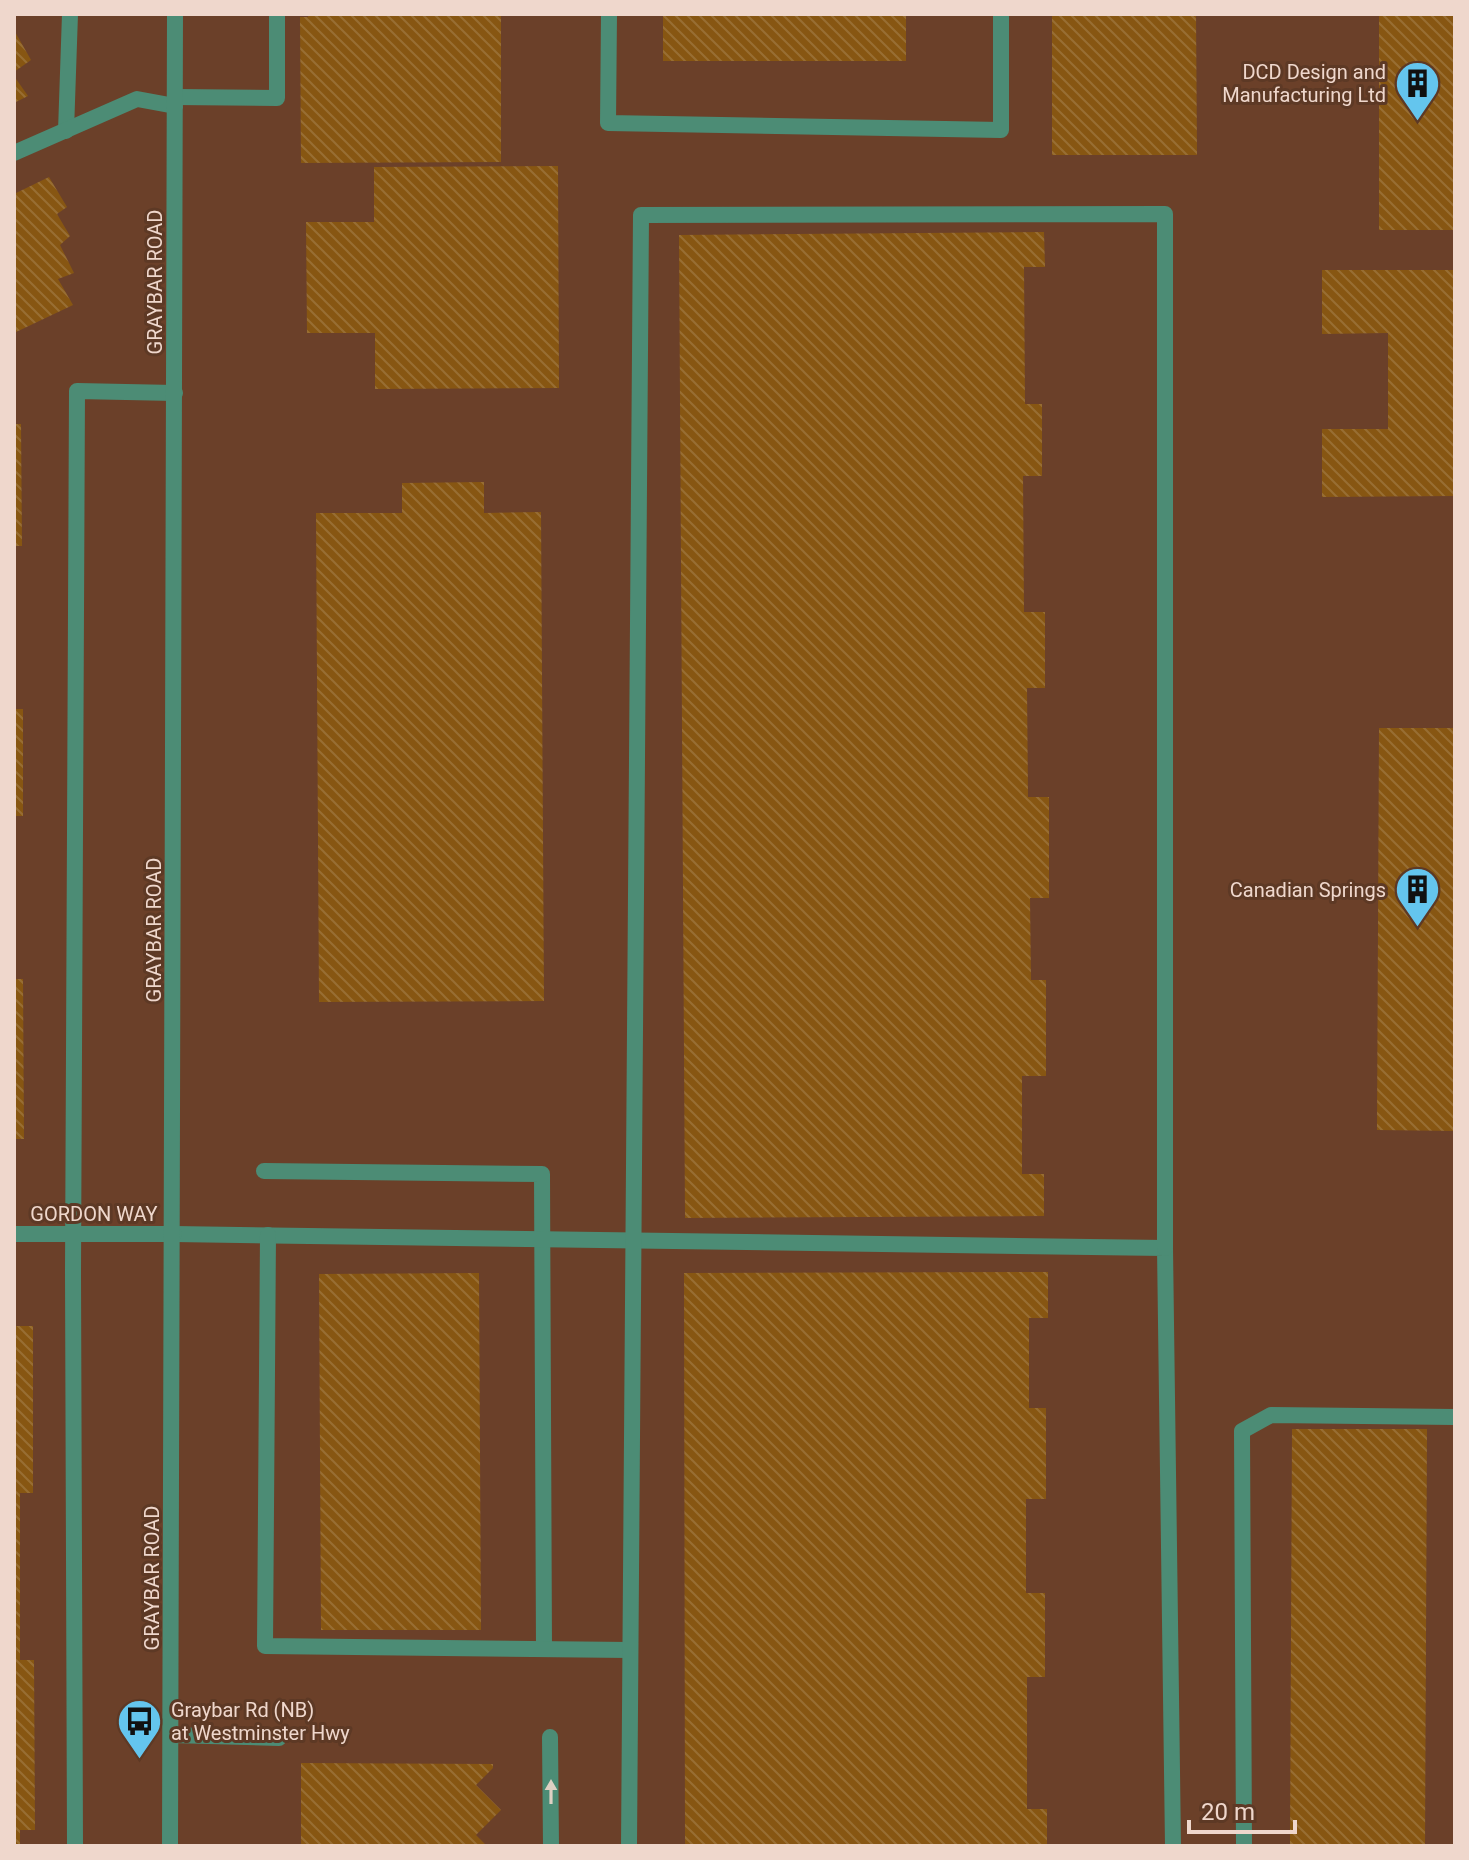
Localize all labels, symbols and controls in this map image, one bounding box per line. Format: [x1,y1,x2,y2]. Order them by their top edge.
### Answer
building icon: DCD Design and Manufacturing Ltd [1393,59,1441,122]
place label: DCD Design and Manufacturing Ltd [1222,60,1386,107]
street label: GRAYBAR ROAD [143,210,167,354]
street label: GRAYBAR ROAD [142,858,166,1002]
building icon: Canadian Springs [1393,866,1441,929]
place label: Canadian Springs [1230,878,1386,902]
street label: GORDON WAY [30,1202,158,1226]
street label: GRAYBAR ROAD [140,1506,164,1650]
bus stop icon: Graybar Rd (NB) at Westminster Hwy [116,1697,164,1760]
place label: Graybar Rd (NB) at Westminster Hwy [171,1698,350,1745]
one-way arrow [545,1779,557,1804]
scale bar [1189,1784,1295,1834]
text: 20 m [1201,1798,1255,1826]

